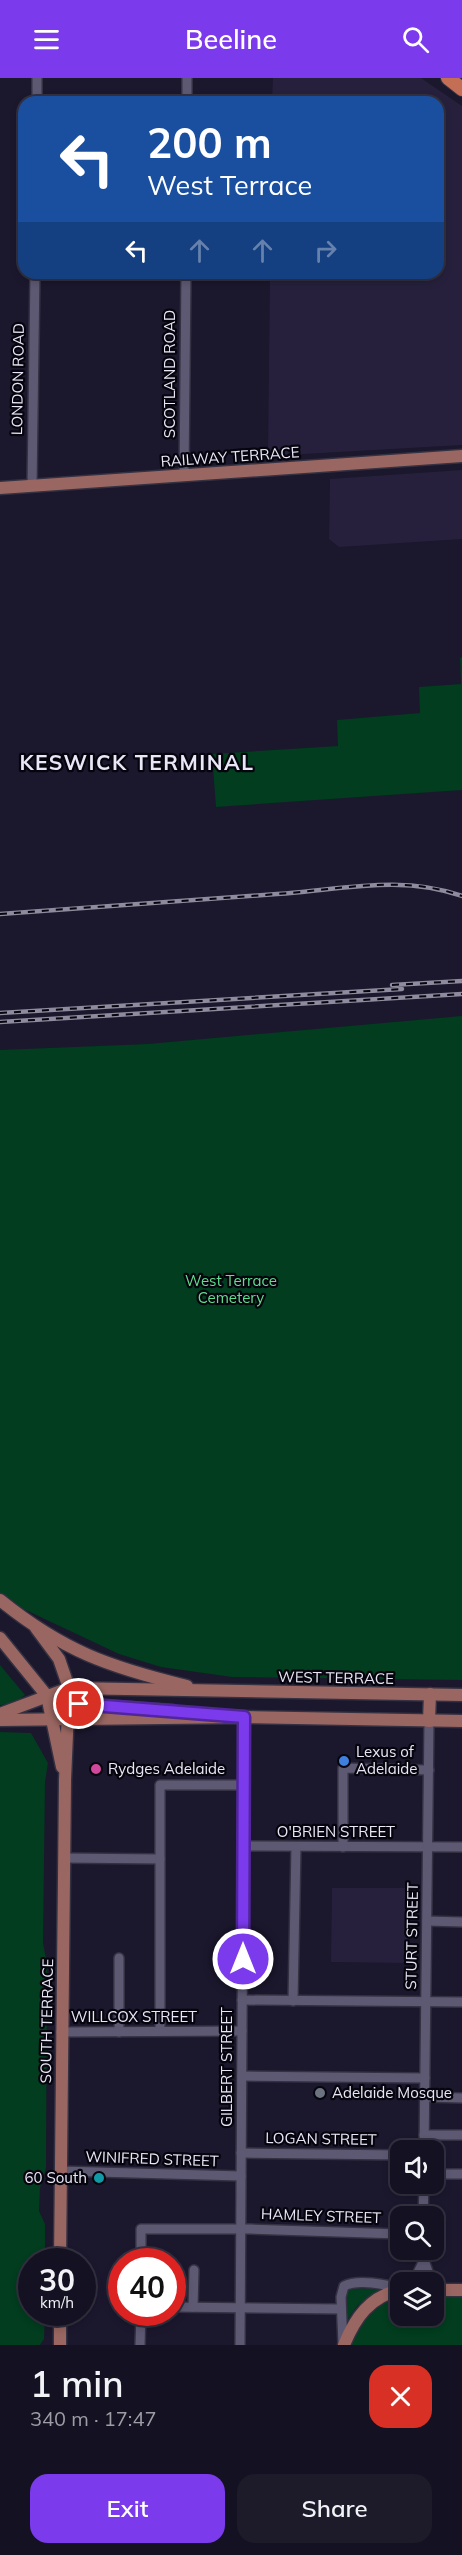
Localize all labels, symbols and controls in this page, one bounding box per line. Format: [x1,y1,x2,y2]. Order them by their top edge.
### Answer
text: Beeline [185,22,277,56]
icon: menu [30,23,63,56]
icon: search [399,23,432,56]
text: 200 m [147,116,272,169]
icon: left [48,120,126,198]
text: West Terrace [147,168,312,202]
icon: left [120,234,153,267]
icon: ahead [183,234,216,267]
icon: ahead [246,234,279,267]
icon: right [309,234,342,267]
street label: SCOTLAND ROAD [160,310,179,438]
street label: LONDON ROAD [7,323,28,435]
street label: RAILWAY TERRACE [160,442,300,471]
district label: KESWICK TERMINAL [19,749,255,775]
park label: West Terrace Cemetery [185,1271,277,1307]
street label: WEST TERRACE [278,1667,394,1688]
pin [53,1678,104,1729]
icon: arrive [62,1687,95,1720]
place label: Lexus of Adelaide [356,1742,417,1778]
marker: Lexus of Adelaide [337,1754,351,1768]
place label: Rydges Adelaide [108,1759,225,1778]
marker: Rydges Adelaide [89,1762,103,1776]
street label: O'BRIEN STREET [277,1822,395,1841]
street label: STURT STREET [401,1882,422,1990]
position arrow [211,1927,275,1991]
street label: SOUTH TERRACE [36,1958,57,2084]
street label: WILLCOX STREET [71,2007,197,2026]
street label: GILBERT STREET [217,2007,236,2127]
place label: Adelaide Mosque [332,2083,452,2102]
marker: Adelaide Mosque [313,2086,327,2100]
street label: LOGAN STREET [265,2128,377,2149]
map controls [390,2140,444,2326]
button: sound [390,2140,444,2194]
street label: WINIFRED STREET [85,2147,219,2170]
place label: 60 South [24,2168,87,2187]
marker: 60 South [92,2171,106,2185]
street label: HAMLEY STREET [261,2204,381,2227]
button: search [390,2206,444,2260]
speed limit sign: 40 [108,2248,186,2326]
text: 30 [39,2261,75,2299]
button: layers [390,2272,444,2326]
text: km/h [40,2293,74,2312]
text: 1 min [30,2361,124,2406]
button: close [369,2365,432,2428]
text: 340 m · 17:47 [30,2406,156,2431]
button: Exit [30,2474,225,2543]
button: Share [237,2474,432,2543]

